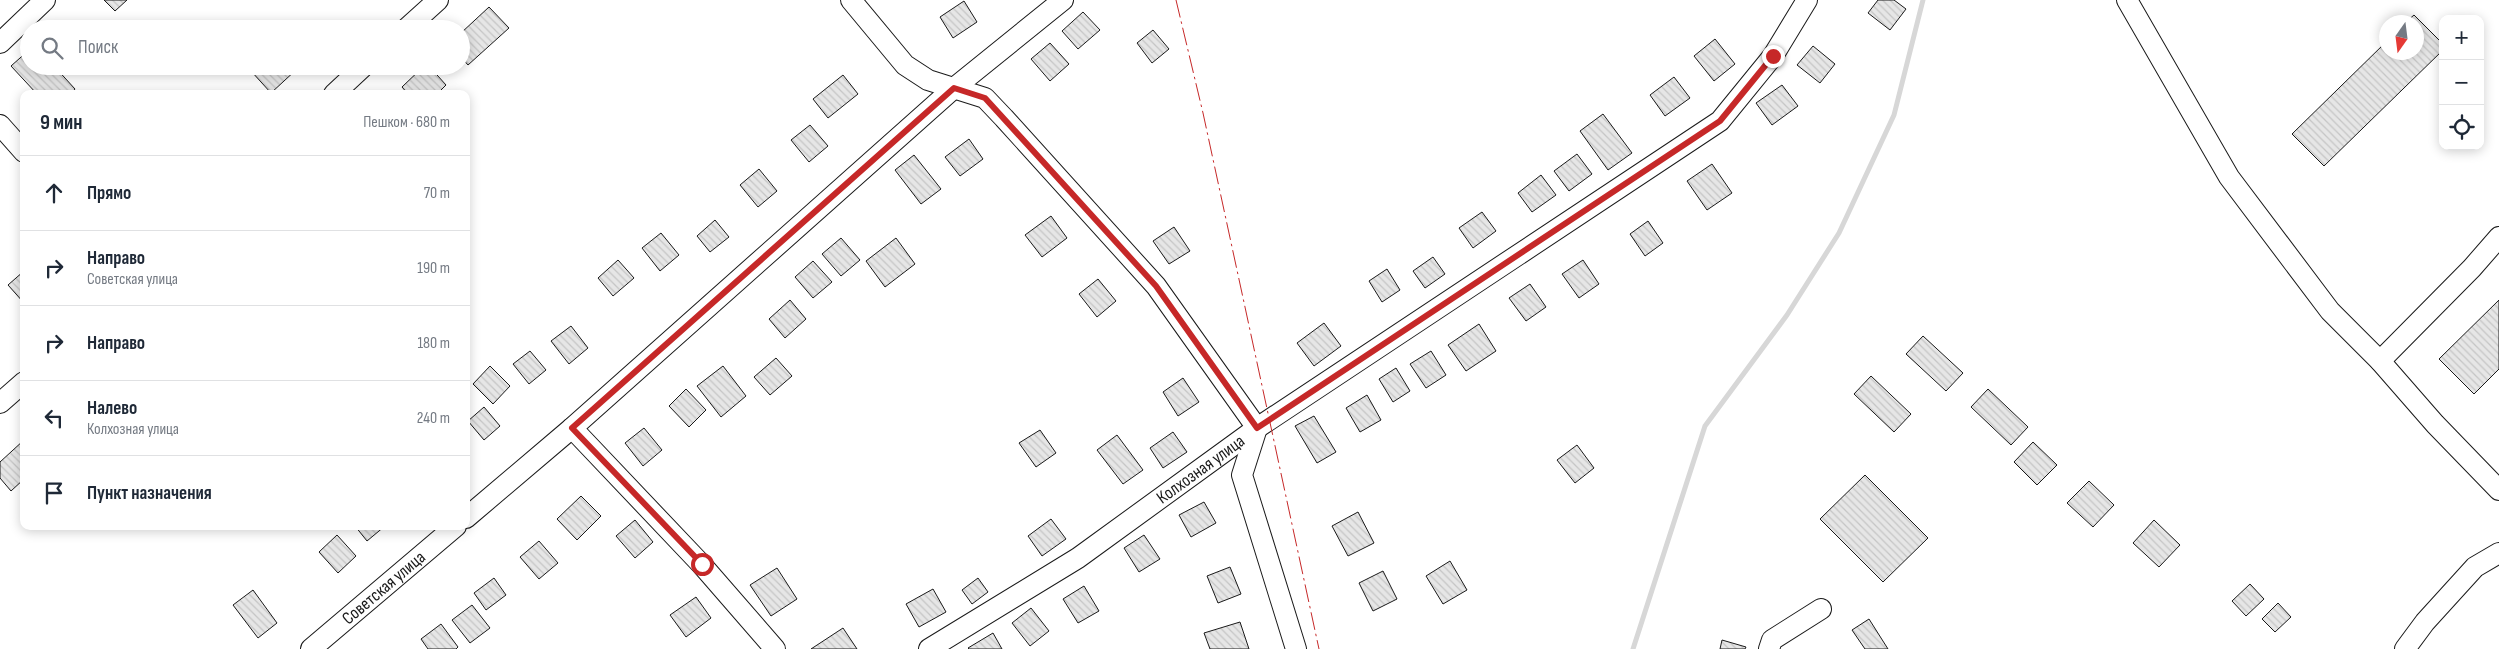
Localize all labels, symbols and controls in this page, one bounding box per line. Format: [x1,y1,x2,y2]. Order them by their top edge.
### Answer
north arrow [2379,15,2424,60]
map controls [2439,15,2484,150]
button: + [2439,15,2484,60]
search box [20,20,470,75]
icon: search [38,34,66,62]
text: Поиск [78,36,118,59]
route end [1762,45,1785,68]
button: − [2439,60,2484,105]
button: locate [2439,105,2484,150]
text: 9 мин [40,110,82,135]
text: Пешком · 680 m [363,113,450,132]
icon: ahead [40,179,68,207]
text: Прямо [87,182,131,205]
text: 70 m [424,184,450,203]
text: Направо [87,247,145,270]
icon: right [40,254,68,282]
text: 190 m [417,259,450,278]
text: Советская улица [87,270,178,289]
icon: right [40,329,68,357]
text: Направо [87,332,145,355]
text: 180 m [417,334,450,353]
text: Налево [87,397,137,420]
icon: left [40,404,68,432]
text: 240 m [417,409,450,428]
text: Колхозная улица [87,420,179,439]
street label: Колхозная улица [1153,430,1249,508]
icon: arrive [40,479,68,507]
text: Пункт назначения [87,482,212,505]
street label: Советская улица [338,547,430,629]
route start [691,553,714,576]

